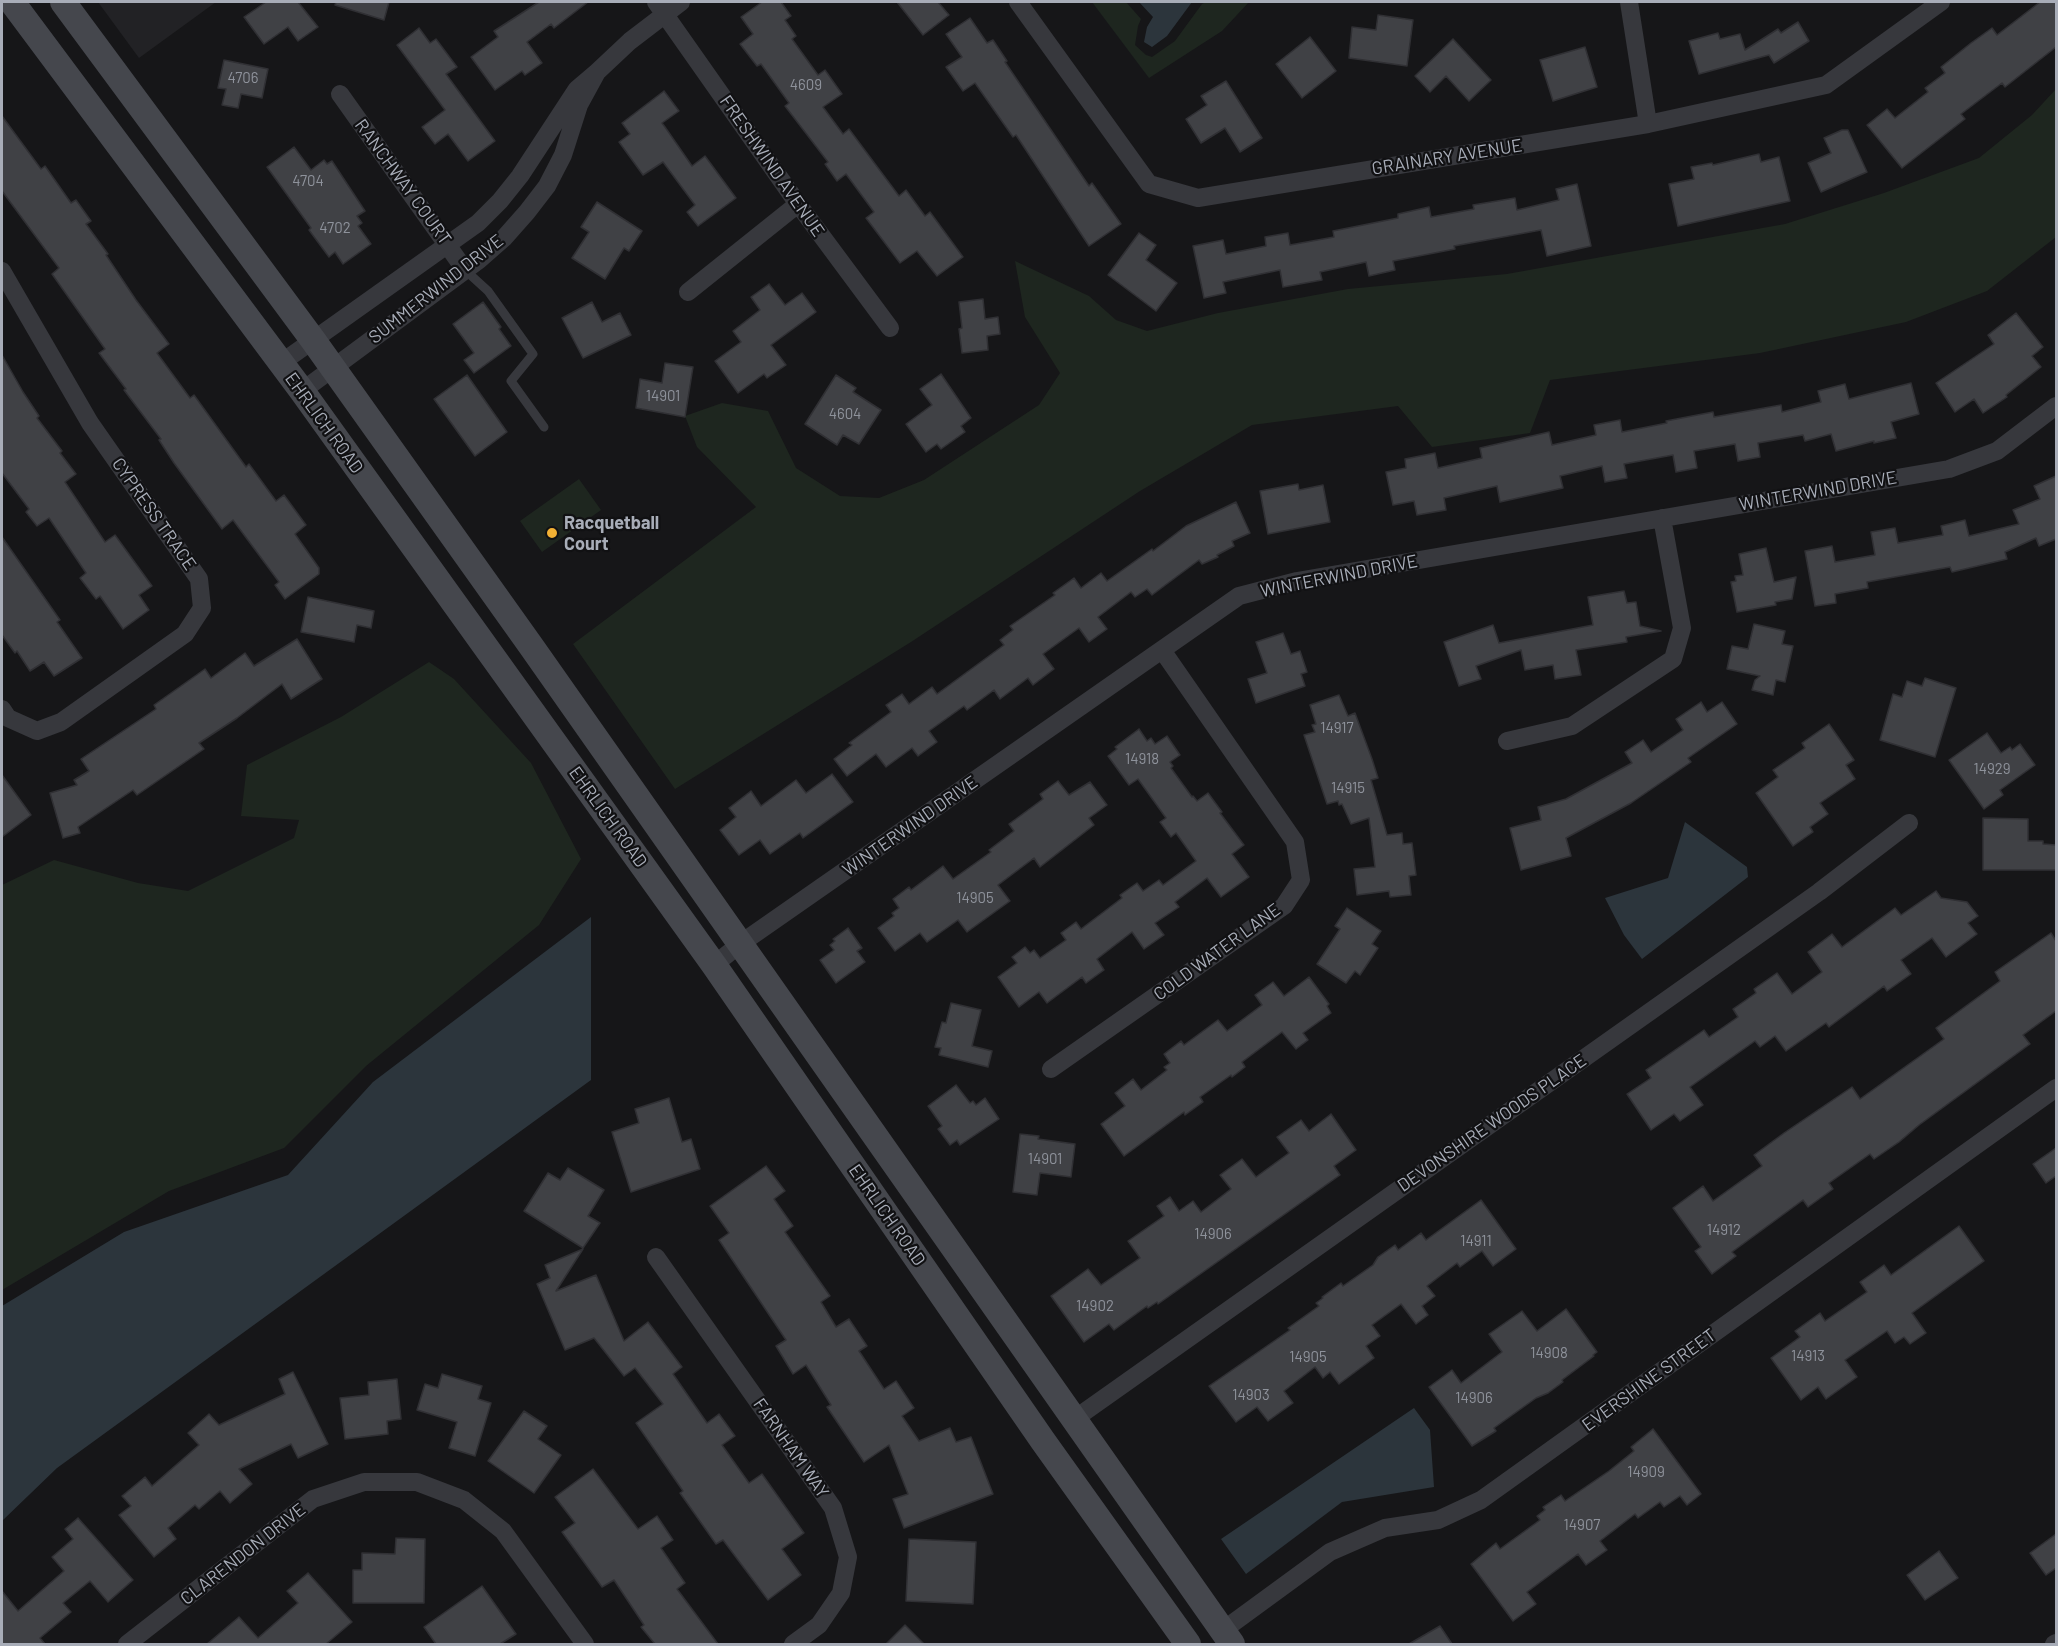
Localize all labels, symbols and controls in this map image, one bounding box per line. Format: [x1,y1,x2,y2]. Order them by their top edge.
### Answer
house number: 4706 [227,69,259,87]
house number: 4609 [790,76,822,94]
street label: FRESHWIND AVENUE [715,91,829,241]
street label: RANCHWAY COURT [350,115,456,249]
street label: GRAINARY AVENUE [1370,134,1524,180]
house number: 4704 [292,172,324,190]
house number: 4702 [319,219,351,237]
street label: SUMMERWIND DRIVE [364,230,508,348]
street label: EHRLICH ROAD [280,368,368,478]
house number: 14901 [646,387,680,405]
house number: 4604 [829,405,861,423]
street label: CYPRESS TRACE [107,454,201,574]
street label: WINTERWIND DRIVE [1737,466,1899,516]
place label: Racquetball Court [564,512,659,554]
marker: Racquetball Court [545,526,559,540]
street label: WINTERWIND DRIVE [1259,550,1419,602]
house number: 14917 [1320,719,1354,737]
house number: 14918 [1125,750,1159,768]
house number: 14929 [1973,760,2011,778]
street label: EHRLICH ROAD [564,762,652,872]
street label: WINTERWIND DRIVE [838,771,982,881]
house number: 14915 [1331,779,1365,797]
house number: 14905 [956,889,994,907]
street label: COLD WATER LANE [1149,899,1285,1005]
street label: DEVONSHIRE WOODS PLACE [1393,1049,1591,1197]
house number: 14901 [1028,1150,1062,1168]
street label: EHRLICH ROAD [844,1160,930,1270]
house number: 14912 [1707,1221,1741,1239]
house number: 14906 [1194,1225,1232,1243]
house number: 14911 [1460,1232,1492,1250]
house number: 14902 [1076,1297,1114,1315]
street label: EVERSHINE STREET [1578,1324,1720,1436]
house number: 14908 [1530,1344,1568,1362]
house number: 14913 [1791,1347,1825,1365]
house number: 14905 [1289,1348,1327,1366]
house number: 14903 [1232,1386,1270,1404]
house number: 14906 [1455,1389,1493,1407]
street label: FARNHAM WAY [749,1394,833,1502]
house number: 14909 [1627,1463,1665,1481]
street label: CLARENDON DRIVE [176,1498,310,1610]
house number: 14907 [1564,1516,1600,1534]

